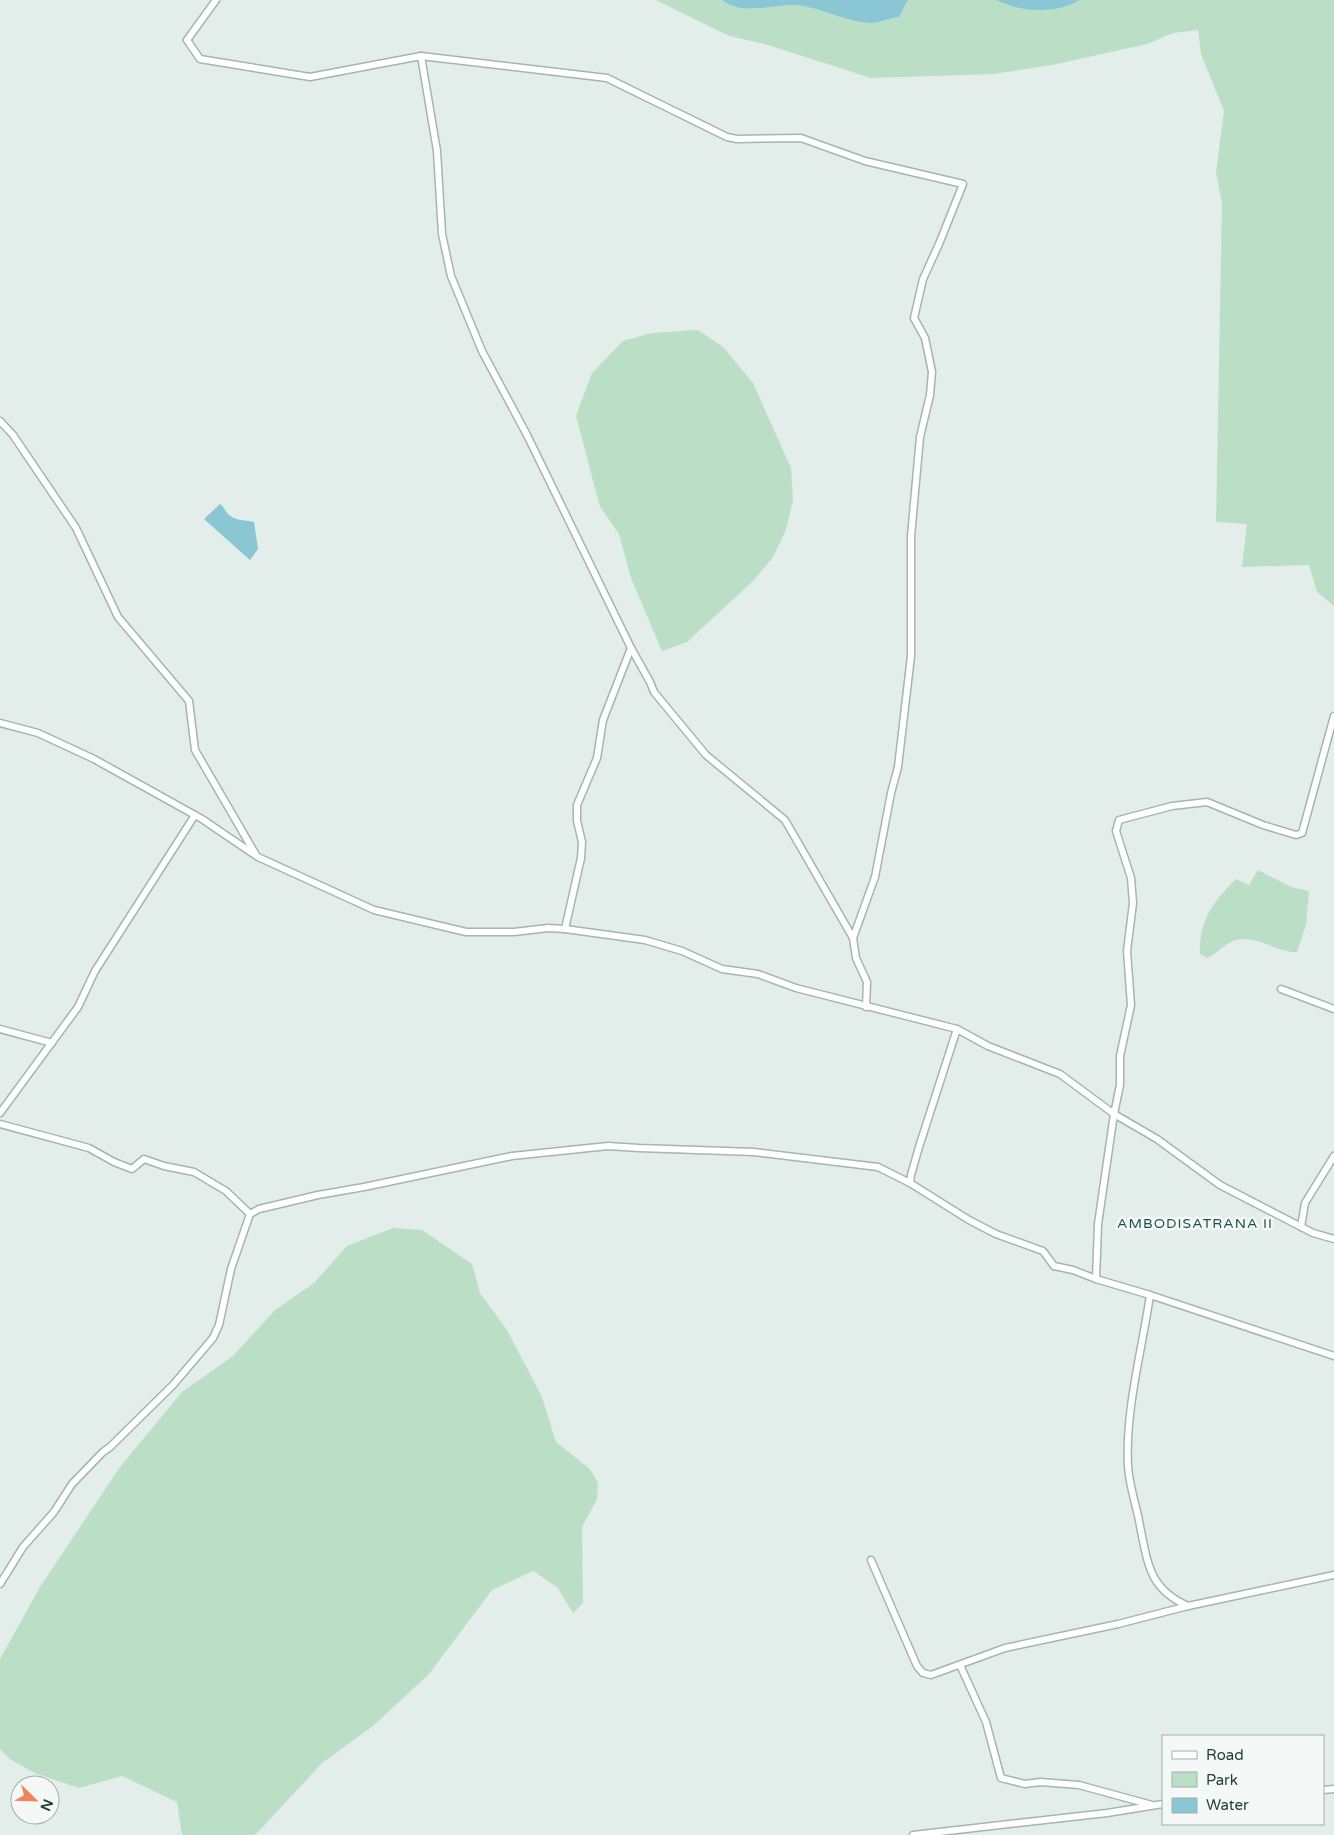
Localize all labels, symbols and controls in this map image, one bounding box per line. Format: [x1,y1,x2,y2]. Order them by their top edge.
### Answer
district label: AMBODISATRANA II [1117,1215,1273,1232]
legend [1162,1735,1324,1825]
text: Road [1206,1746,1244,1764]
text: Park [1206,1771,1238,1789]
north arrow [10,1775,60,1825]
text: N [36,1796,57,1813]
text: Water [1206,1796,1249,1814]

